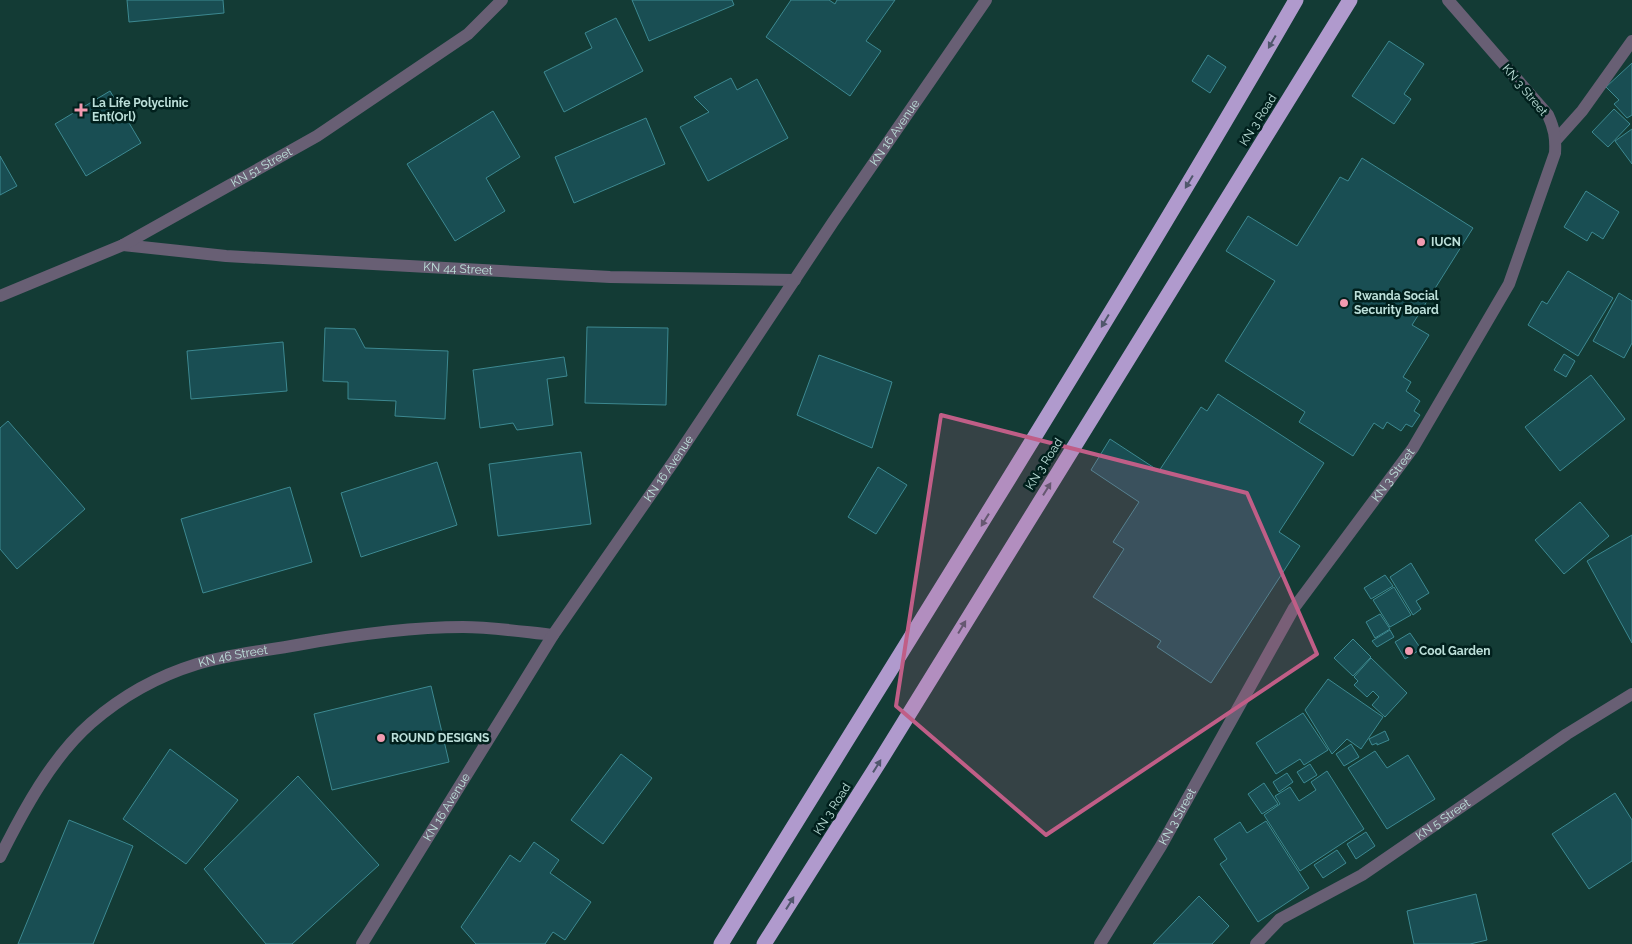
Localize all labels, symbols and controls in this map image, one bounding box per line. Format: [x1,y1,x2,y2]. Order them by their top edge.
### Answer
one-way arrow [1268,35,1276,50]
street label: KN 3 Street [1499,61,1551,119]
street label: KN 3 Road [1237,92,1279,148]
place label: La Life Polyclinic Ent(Orl) [92,96,189,124]
street label: KN 16 Avenue [867,97,922,168]
marker: La Life Polyclinic Ent(Orl) [74,103,88,117]
street label: KN 51 Street [228,144,295,190]
one-way arrow [1184,175,1193,188]
place label: IUCN [1431,235,1461,249]
marker: IUCN [1415,236,1427,248]
street label: KN 44 Street [423,260,493,278]
place label: Rwanda Social Security Board [1354,289,1439,317]
marker: Rwanda Social Security Board [1338,297,1350,309]
one-way arrow [1100,315,1109,328]
street label: KN 16 Avenue [641,433,696,504]
street label: KN 3 Road [1023,436,1065,492]
street label: KN 3 Street [1369,445,1417,504]
one-way arrow [1042,482,1051,495]
one-way arrow [980,514,990,527]
one-way arrow [957,621,967,634]
street label: KN 46 Street [197,643,269,670]
place label: Cool Garden [1419,644,1490,658]
marker: Cool Garden [1403,645,1415,657]
place label: ROUND DESIGNS [391,731,489,745]
marker: ROUND DESIGNS [375,732,387,744]
one-way arrow [872,759,882,772]
street label: KN 16 Avenue [420,771,473,844]
street label: KN 3 Road [811,781,853,837]
street label: KN 3 Street [1156,786,1199,848]
street label: KN 5 Street [1413,796,1473,843]
one-way arrow [785,896,794,909]

